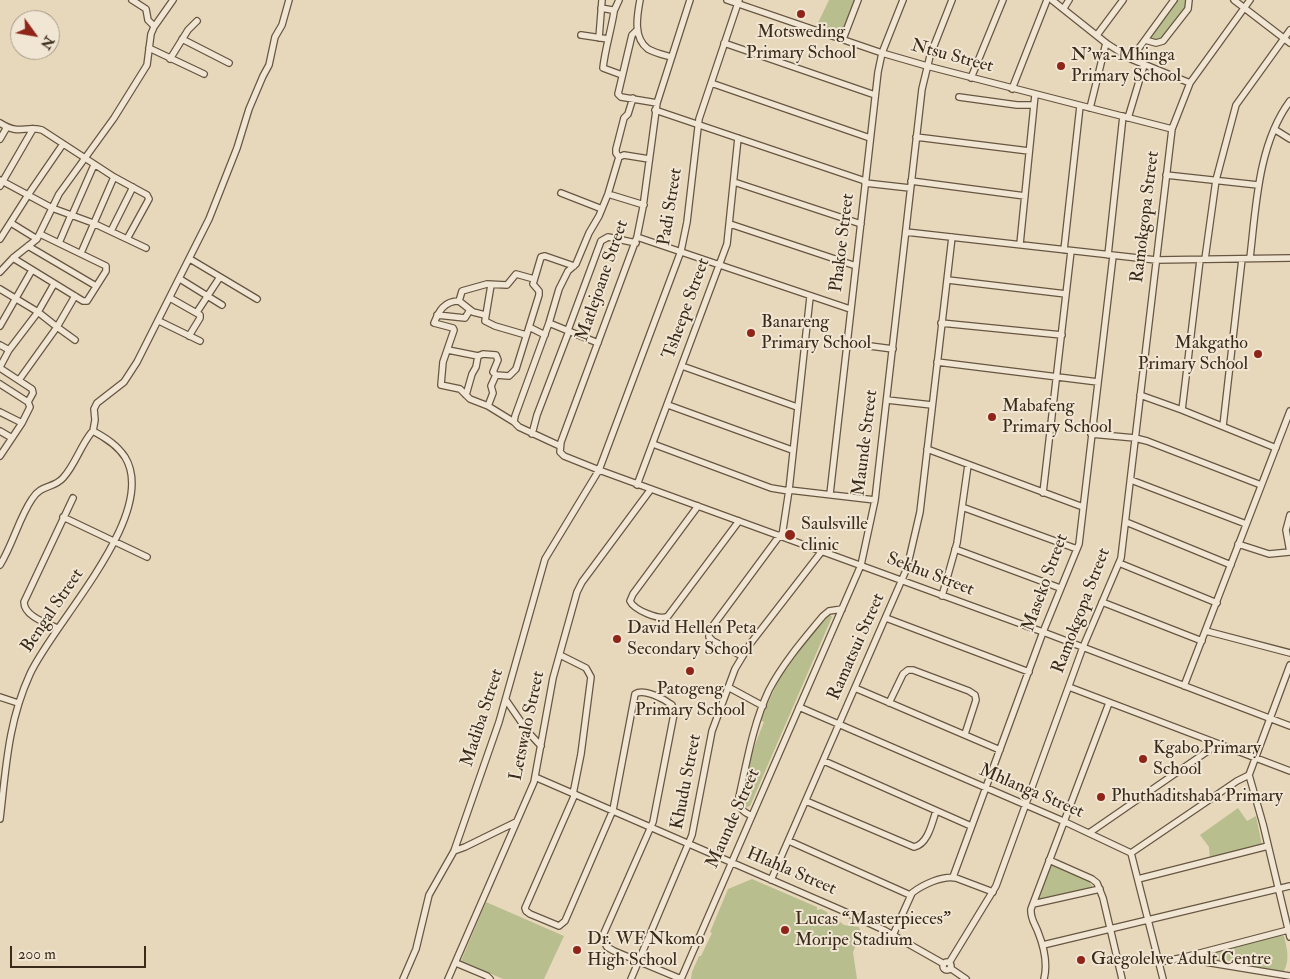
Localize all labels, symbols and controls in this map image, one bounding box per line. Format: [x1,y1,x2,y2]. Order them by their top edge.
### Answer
marker: Motsweding Primary School [795,8,807,20]
north arrow [10,10,60,60]
place label: Motsweding Primary School [746,22,856,64]
text: N [37,33,58,53]
street label: Ntsu Street [909,36,995,78]
place label: N'wa-Mhinga Primary School [1071,45,1181,88]
marker: N'wa-Mhinga Primary School [1055,60,1067,72]
street label: Ramokgopa Street [1127,150,1165,284]
street label: Padi Street [654,167,688,247]
street label: Phakoe Street [826,193,860,293]
street label: Matlejoane Street [572,218,634,344]
street label: Tsheepe Street [659,256,715,362]
place label: Banareng Primary School [761,312,871,354]
marker: Banareng Primary School [745,327,757,339]
place label: Makgatho Primary School [1138,333,1248,376]
marker: Makgatho Primary School [1252,348,1264,360]
street label: Maunde Street [849,389,883,497]
place label: Mabafeng Primary School [1002,396,1112,438]
marker: Mabafeng Primary School [986,411,998,423]
place label: Saulsville clinic [801,514,868,556]
marker: Saulsville clinic [783,528,797,542]
street label: Maseko Street [1018,531,1074,635]
street label: Ramokgopa Street [1048,545,1116,677]
street label: Sekhu Street [883,548,977,602]
street label: Bengal Street [17,565,89,657]
street label: Ramatsui Street [824,590,890,704]
place label: David Hellen Peta Secondary School [627,618,757,660]
marker: David Hellen Peta Secondary School [611,633,623,645]
marker: Patogeng Primary School [684,665,696,677]
street label: Madiba Street [457,666,509,770]
street label: Letswalo Street [506,669,550,783]
place label: Patogeng Primary School [635,679,745,722]
street label: Khudu Street [667,733,707,831]
place label: Kgabo Primary School [1153,738,1261,781]
marker: Kgabo Primary School [1137,753,1149,765]
street label: Mhlanga Street [975,760,1087,824]
street label: Maunde Street [702,766,766,872]
place label: Phuthaditshaba Primary [1111,786,1283,808]
marker: Phuthaditshaba Primary [1095,791,1107,803]
street label: Hlahla Street [743,843,839,901]
place label: Lucas “Masterpieces” Moripe Stadium [795,909,951,952]
marker: Lucas “Masterpieces” Moripe Stadium [779,924,791,936]
place label: Dr. WF Nkomo High School [587,929,704,972]
scale bar [12,936,149,968]
marker: Dr. WF Nkomo High School [571,944,583,956]
text: 200 m [18,945,56,964]
place label: Gaegolelwe Adult Centre [1091,949,1271,971]
marker: Gaegolelwe Adult Centre [1075,954,1087,966]

